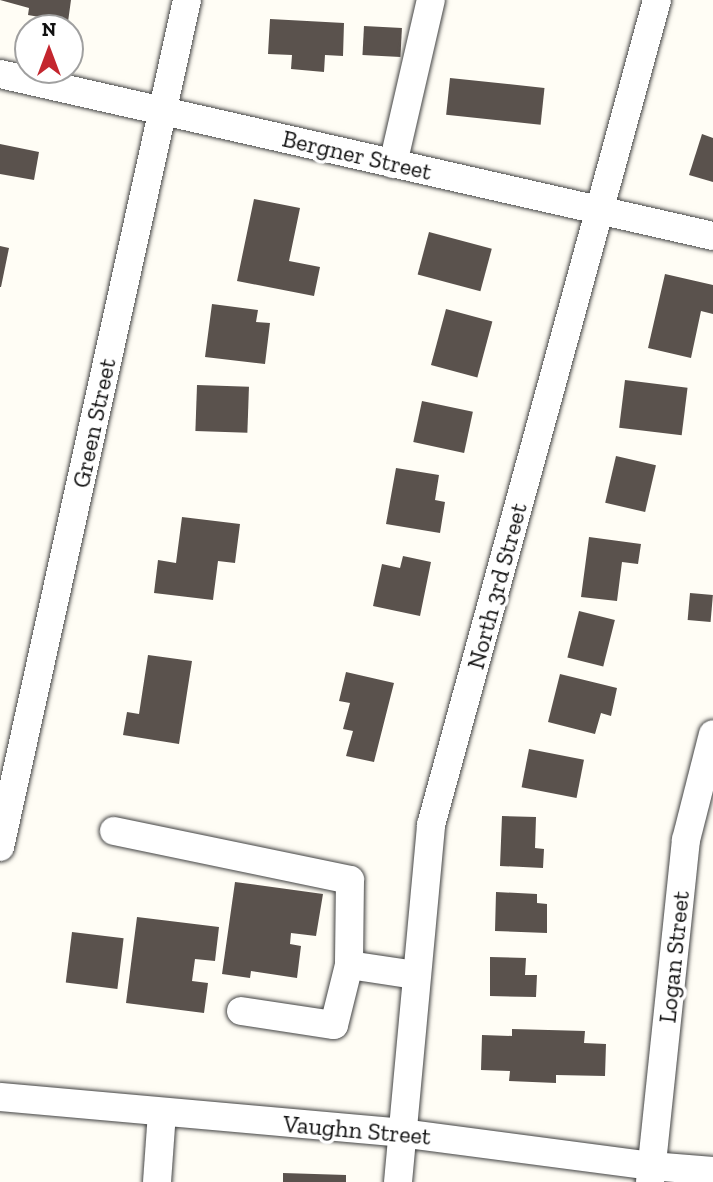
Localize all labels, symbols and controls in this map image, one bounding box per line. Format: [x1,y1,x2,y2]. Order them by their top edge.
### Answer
north arrow [14,14,84,84]
text: N [42,18,56,41]
street label: Bergner Street [279,124,435,186]
street label: Green Street [66,356,122,490]
street label: North 3rd Street [461,500,533,672]
street label: Logan Street [653,890,695,1024]
street label: Vaughn Street [282,1109,432,1151]

